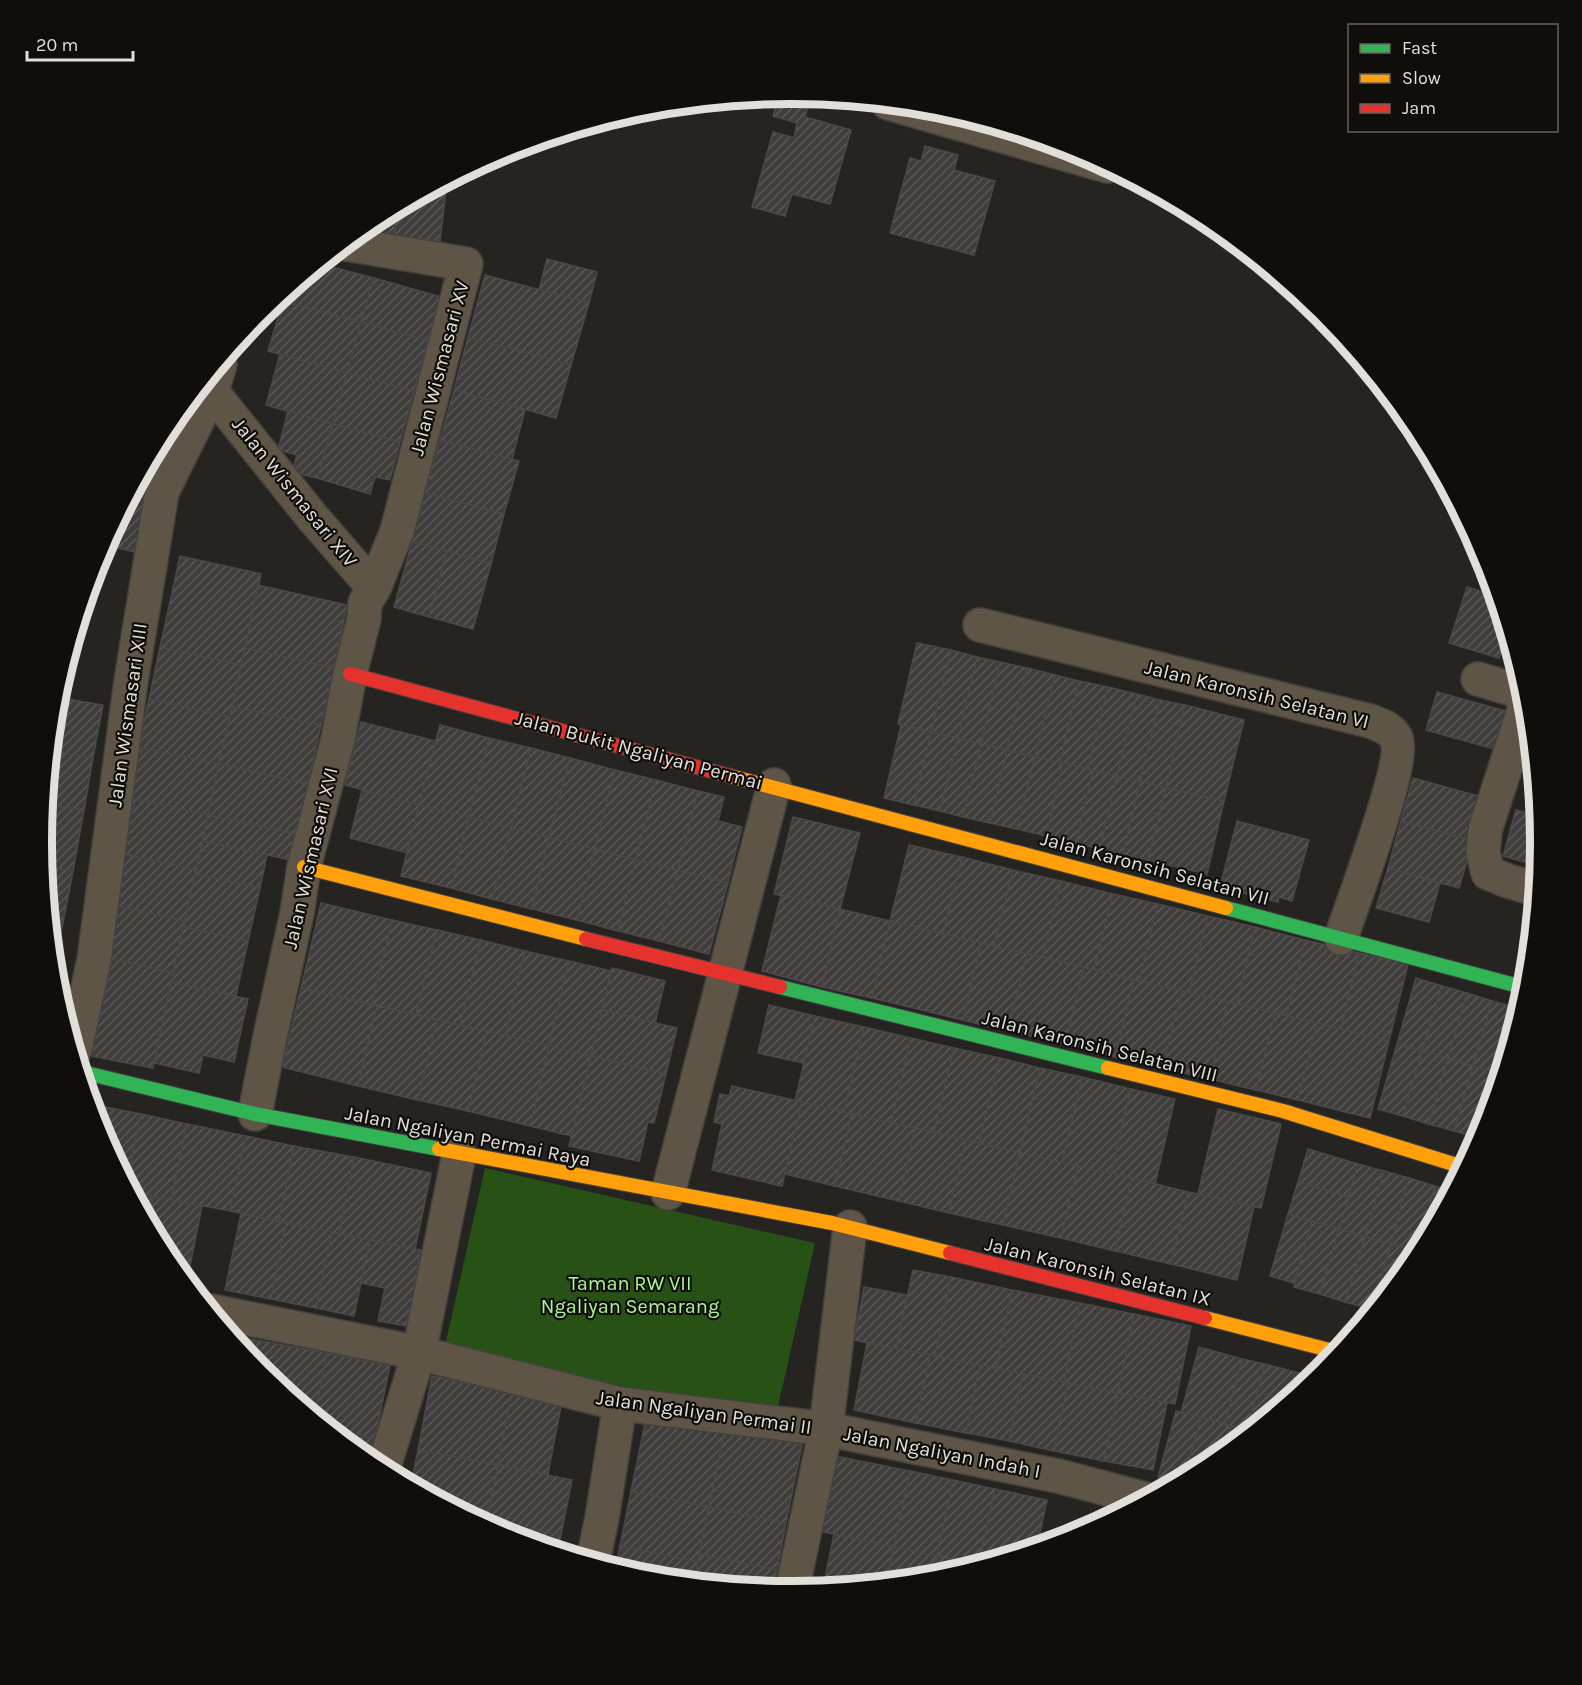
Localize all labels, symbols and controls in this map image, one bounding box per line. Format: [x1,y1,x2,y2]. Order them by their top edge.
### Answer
scale bar [27,24,134,62]
legend [1348,24,1558,132]
text: 20 m [36,34,78,56]
text: Fast [1402,37,1437,59]
text: Slow [1402,67,1441,89]
text: Jam [1402,97,1436,119]
street label: Jalan Wismasari XV [405,278,474,458]
street label: Jalan Wismasari XIV [227,413,362,572]
street label: Jalan Wismasari XIII [103,622,152,809]
street label: Jalan Karonsih Selatan VI [1142,655,1371,734]
street label: Jalan Bukit Ngaliyan Permai [513,706,765,795]
street label: Jalan Wismasari XVI [278,765,343,951]
street label: Jalan Karonsih Selatan VII [1038,827,1272,910]
street label: Jalan Karonsih Selatan VIII [980,1006,1220,1087]
street label: Jalan Ngaliyan Permai Raya [343,1101,593,1172]
street label: Jalan Karonsih Selatan IX [983,1232,1213,1311]
park label: Taman RW VII Ngaliyan Semarang [541,1272,719,1318]
street label: Jalan Ngaliyan Permai II [595,1386,813,1439]
street label: Jalan Ngaliyan Indah I [841,1422,1042,1483]

